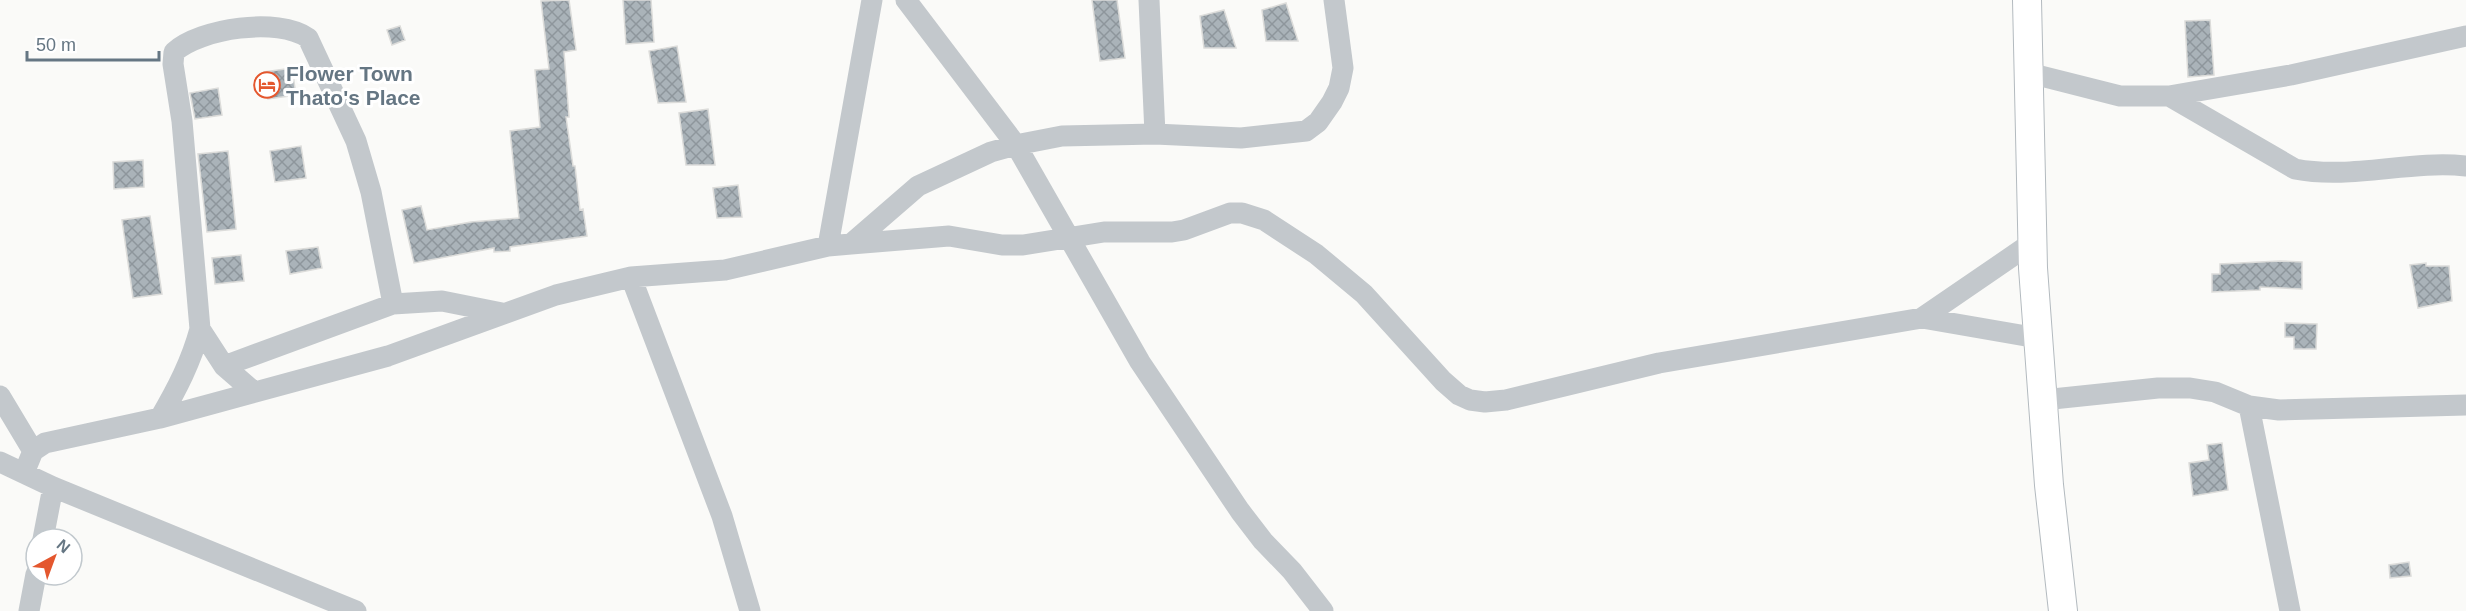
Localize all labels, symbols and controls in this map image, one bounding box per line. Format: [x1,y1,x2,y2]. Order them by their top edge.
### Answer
scale bar [27,24,159,62]
text: 50 m [36,35,76,55]
place label: Flower Town Thato's Place [286,62,421,109]
hotel icon: Flower Town Thato's Place [252,70,282,100]
north arrow [24,527,84,587]
text: N [54,536,73,556]

